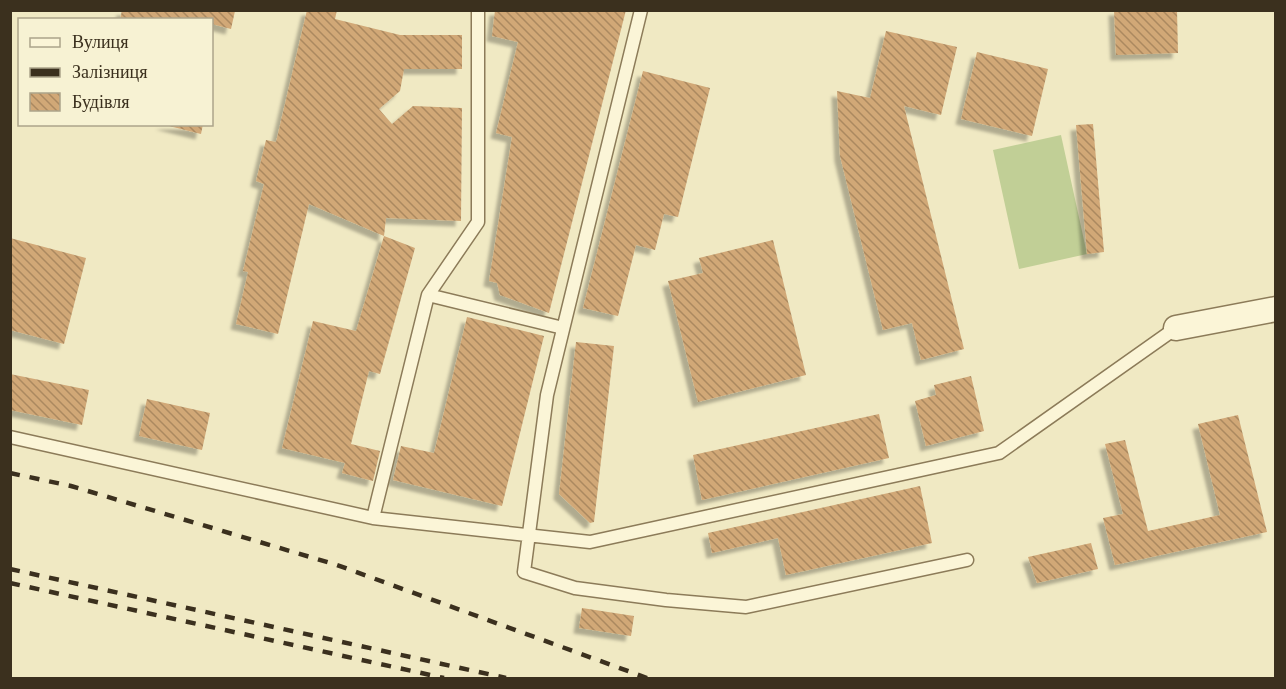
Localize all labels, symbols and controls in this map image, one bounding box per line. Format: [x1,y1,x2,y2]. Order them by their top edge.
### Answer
legend [18,18,213,126]
text: Вулиця [72,32,129,52]
text: Залізниця [72,62,147,82]
text: Будівля [72,92,129,112]

